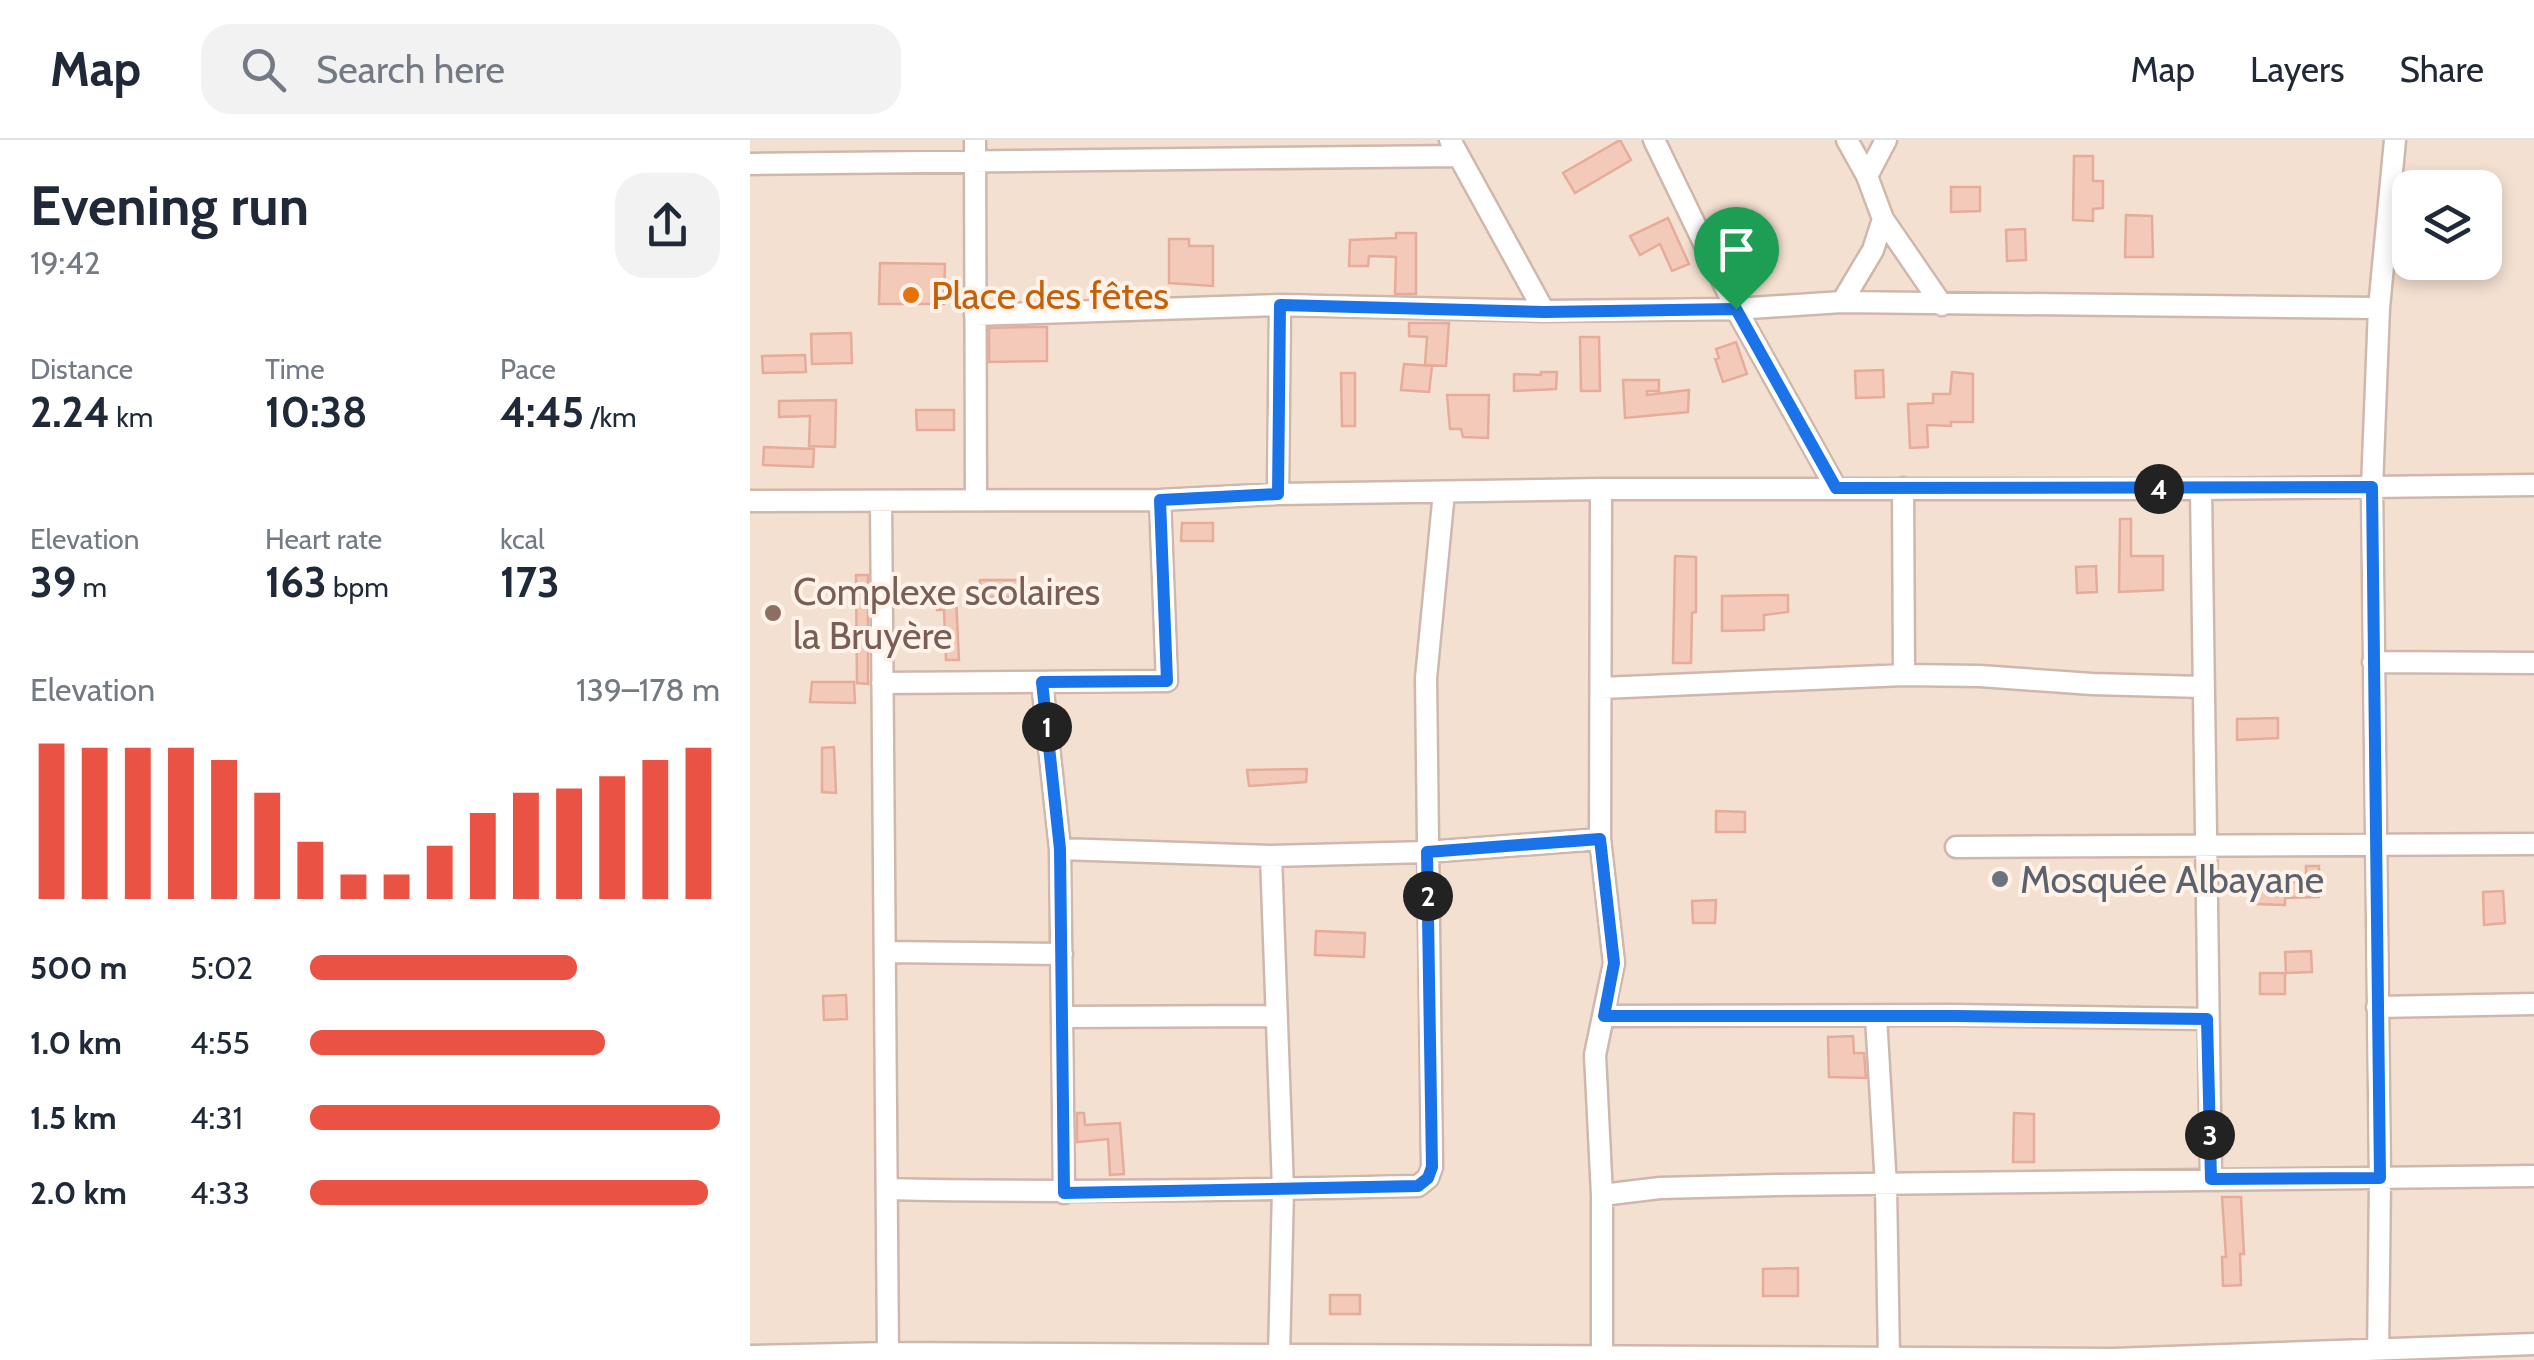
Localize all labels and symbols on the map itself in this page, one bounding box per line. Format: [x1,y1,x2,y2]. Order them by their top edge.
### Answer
pin [1694,207,1779,310]
place label: Place des fêtes [931,272,1169,319]
marker: Place des fêtes [900,284,922,306]
pin: 4 [2134,464,2184,514]
place label: Complexe scolaires la Bruyère [793,568,1100,659]
marker: Complexe scolaires la Bruyère [762,602,784,624]
pin: 1 [1022,702,1072,752]
place label: Mosquée Albayane [2020,856,2324,903]
marker: Mosquée Albayane [1989,868,2011,890]
pin: 2 [1403,871,1453,921]
pin: 3 [2185,1110,2235,1160]

